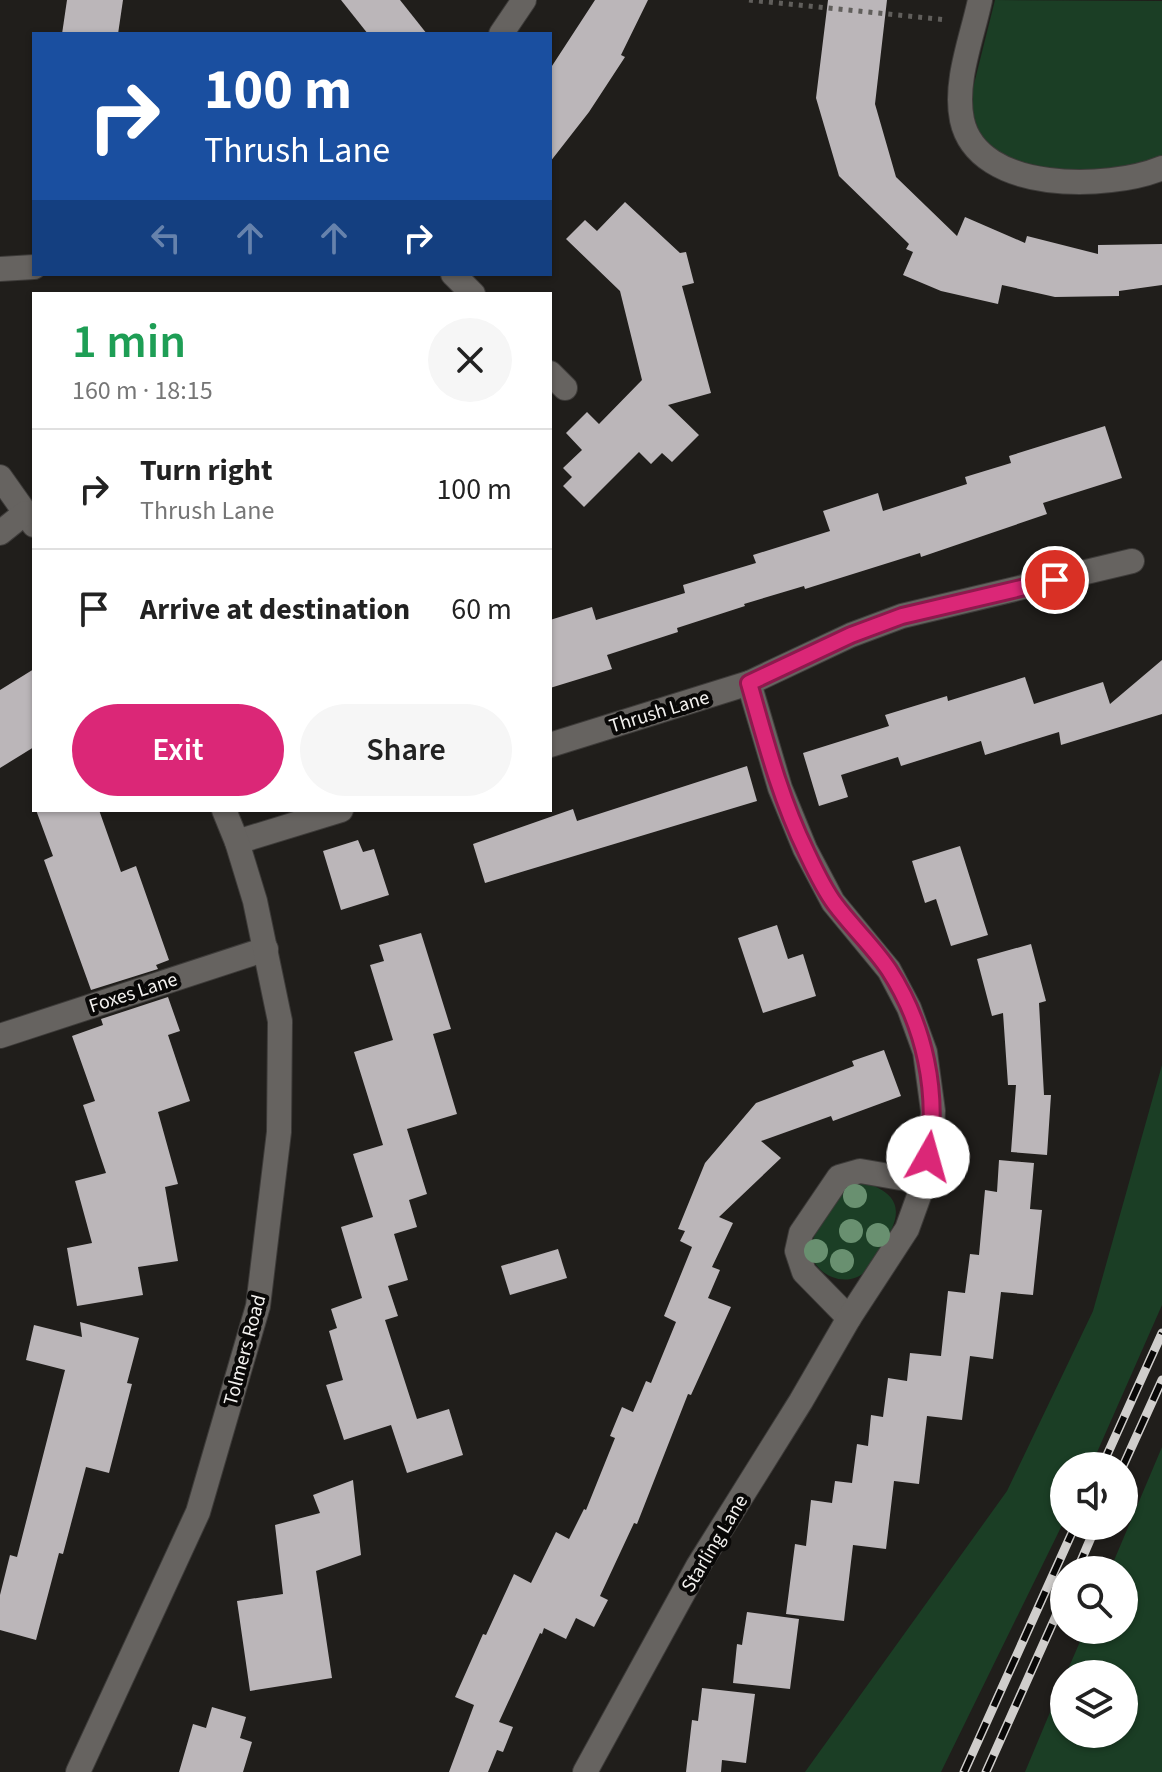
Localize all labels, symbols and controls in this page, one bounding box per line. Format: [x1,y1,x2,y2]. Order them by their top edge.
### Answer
text: 100 m [204,51,352,130]
icon: right [72,64,176,168]
text: Thrush Lane [204,125,390,176]
icon: left [144,216,188,260]
icon: ahead [228,216,272,260]
icon: ahead [312,216,356,260]
icon: right [396,216,440,260]
text: 1 min [72,308,186,376]
button: close [428,318,512,402]
text: 160 m · 18:15 [72,372,213,409]
text: Turn right [140,449,272,492]
icon: right [72,467,116,511]
text: 100 m [436,468,512,511]
text: Thrush Lane [140,492,274,529]
pin [1021,546,1089,614]
icon: arrive [1033,558,1077,602]
icon: arrive [72,587,116,631]
text: Arrive at destination [140,588,410,631]
text: 60 m [451,588,512,631]
street label: Thrush Lane [606,683,713,740]
button: Exit [72,704,284,796]
button: Share [300,704,512,796]
street label: Foxes Lane [85,965,181,1020]
position arrow [886,1115,970,1199]
street label: Tolmers Road [217,1292,273,1409]
map controls [1050,1452,1138,1748]
button: sound [1050,1452,1138,1540]
street label: Starling Lane [675,1489,755,1598]
button: search [1050,1556,1138,1644]
button: layers [1050,1660,1138,1748]

